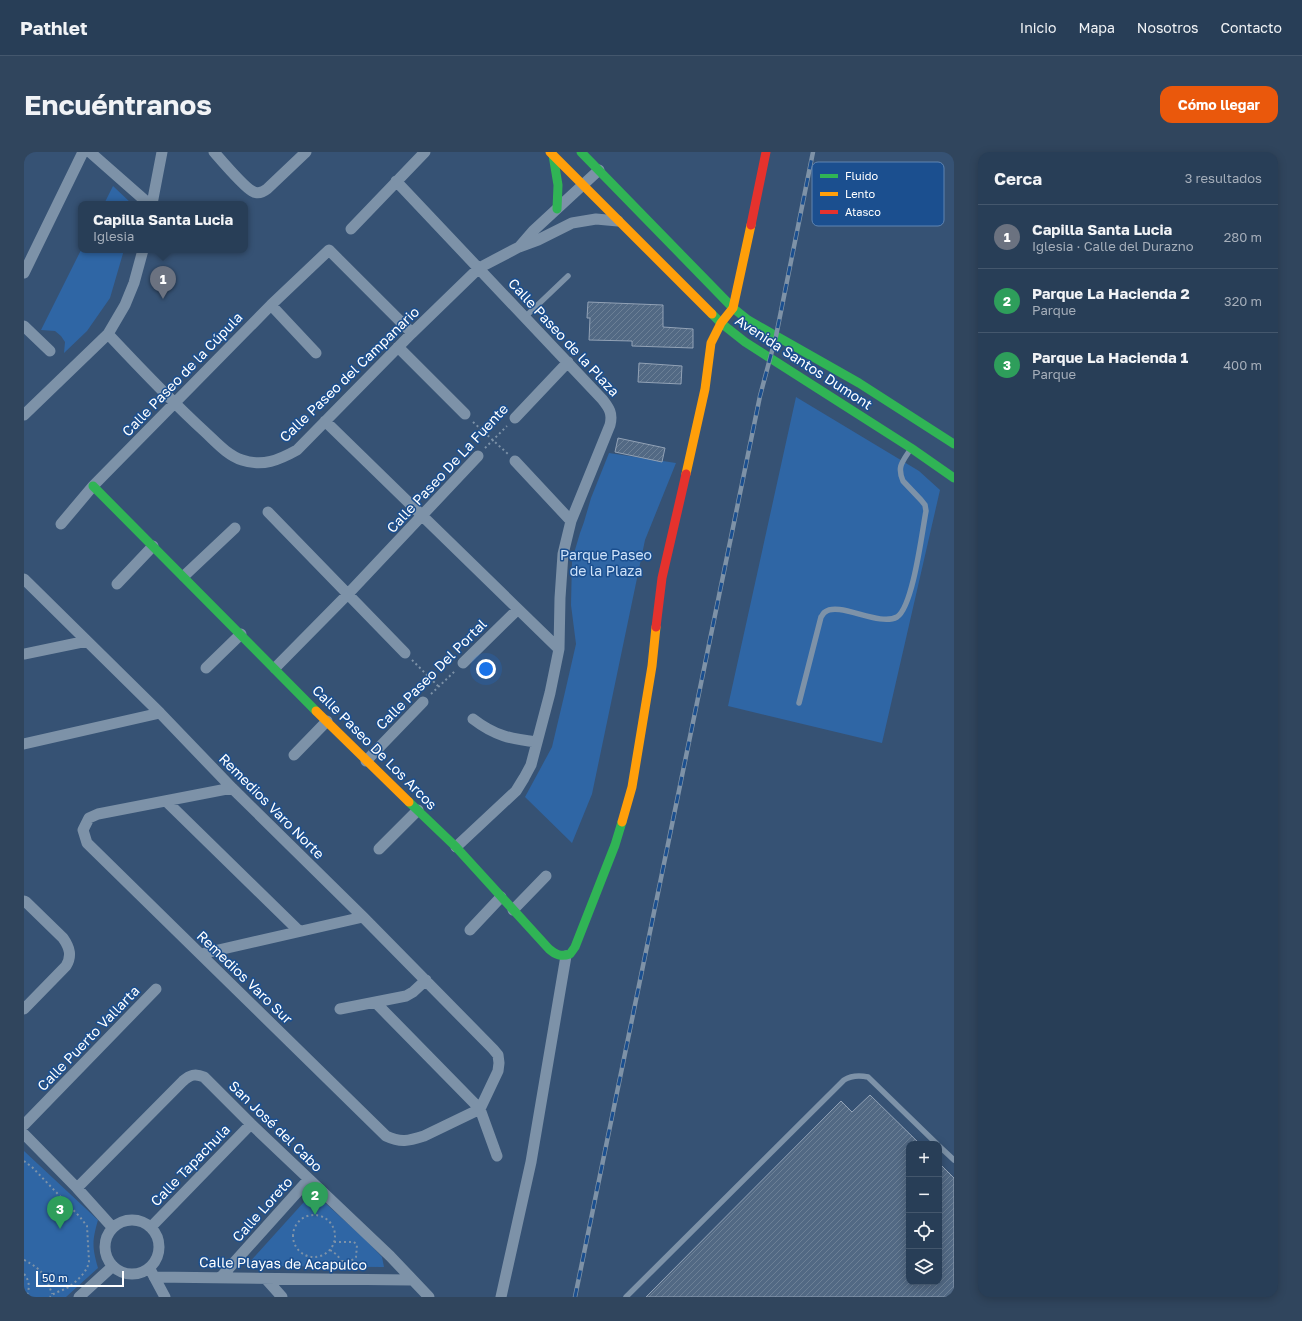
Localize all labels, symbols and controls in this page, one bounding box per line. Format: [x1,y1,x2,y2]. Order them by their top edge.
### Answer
text: Pathlet [20,16,88,39]
text: Inicio [1020,19,1056,36]
text: Mapa [1078,19,1115,36]
text: Nosotros [1137,19,1198,36]
text: Contacto [1220,19,1282,36]
button: Cómo llegar [1160,86,1278,123]
text: Encuéntranos [24,88,212,121]
legend [812,162,944,226]
text: Cerca [994,168,1042,189]
text: Fluido [845,169,878,182]
text: 3 resultados [1185,170,1262,186]
text: Lento [845,187,876,200]
popup [78,201,248,253]
text: Atasco [845,205,881,218]
text: Capilla Santa Lucia [93,210,233,228]
text: Capilla Santa Lucia [1032,220,1172,238]
text: Iglesia [93,228,134,244]
text: 1 [1004,229,1010,245]
text: 280 m [1224,229,1262,245]
text: Iglesia · Calle del Durazno [1032,238,1194,254]
pin: 1 [150,266,176,299]
street label: Calle Paseo de la Plaza [505,275,623,399]
text: Parque La Hacienda 2 [1032,284,1190,302]
text: 2 [1003,293,1011,309]
text: 320 m [1224,293,1262,309]
text: Parque [1032,302,1076,318]
street label: Calle Paseo del Campanario [276,303,422,445]
street label: Calle Paseo de la Cúpula [118,308,246,440]
street label: Avenida Santos Dumont [732,311,876,413]
text: Parque La Hacienda 1 [1032,348,1188,366]
text: 3 [1003,357,1011,373]
text: 400 m [1223,357,1262,373]
text: Parque [1032,366,1076,382]
street label: Calle Paseo De La Fuente [383,400,511,536]
park label: Parque Paseo de la Plaza [560,546,652,579]
street label: Calle Paseo Del Portal [372,615,490,733]
your location [476,659,496,679]
street label: Calle Paseo De Los Arcos [309,681,441,813]
street label: Remedios Varo Norte [216,750,328,862]
street label: Remedios Varo Sur [194,927,297,1027]
street label: Calle Puerto Vallarta [33,982,143,1094]
street label: San José del Cabo [226,1077,326,1175]
street label: Calle Tapachula [147,1121,233,1209]
map controls [906,1141,942,1285]
button: + [906,1141,942,1177]
street label: Calle Loreto [228,1173,296,1245]
button: − [906,1177,942,1213]
pin: 2 [302,1182,328,1215]
pin: 3 [47,1196,73,1229]
button: locate [906,1213,942,1249]
button: layers [906,1249,942,1285]
street label: Calle Playas de Acapulco [199,1253,367,1273]
scale bar [36,1269,124,1288]
text: 50 m [42,1271,68,1284]

